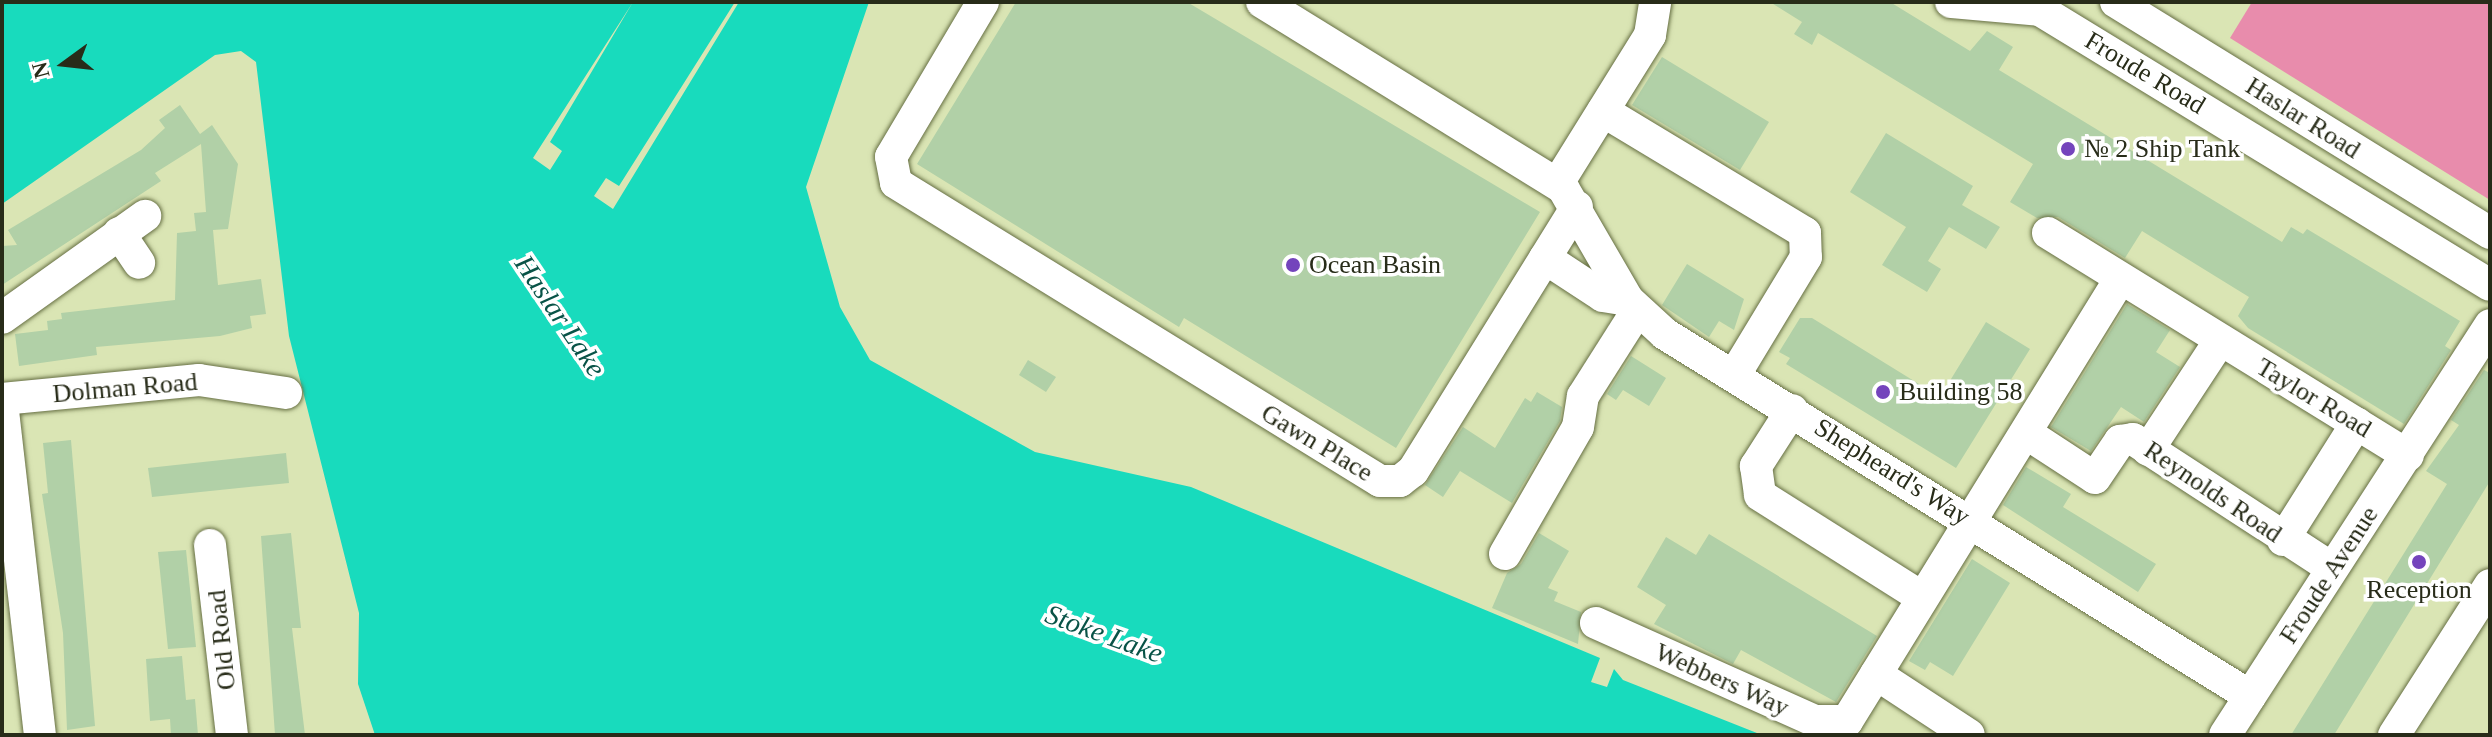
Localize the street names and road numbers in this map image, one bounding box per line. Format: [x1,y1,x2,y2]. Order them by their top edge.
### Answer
street label: Froude Road [2079,25,2211,121]
street label: Haslar Road [2240,71,2366,165]
street label: Taylor Road [2251,351,2377,445]
street label: Dolman Road [51,366,199,410]
street label: Gawn Place [1255,397,1379,489]
street label: Shepheard's Way [1808,412,1976,532]
street label: Reynolds Road [2138,434,2288,550]
street label: Froude Avenue [2273,500,2385,650]
street label: Old Road [201,588,243,692]
street label: Webbers Way [1650,637,1794,723]

